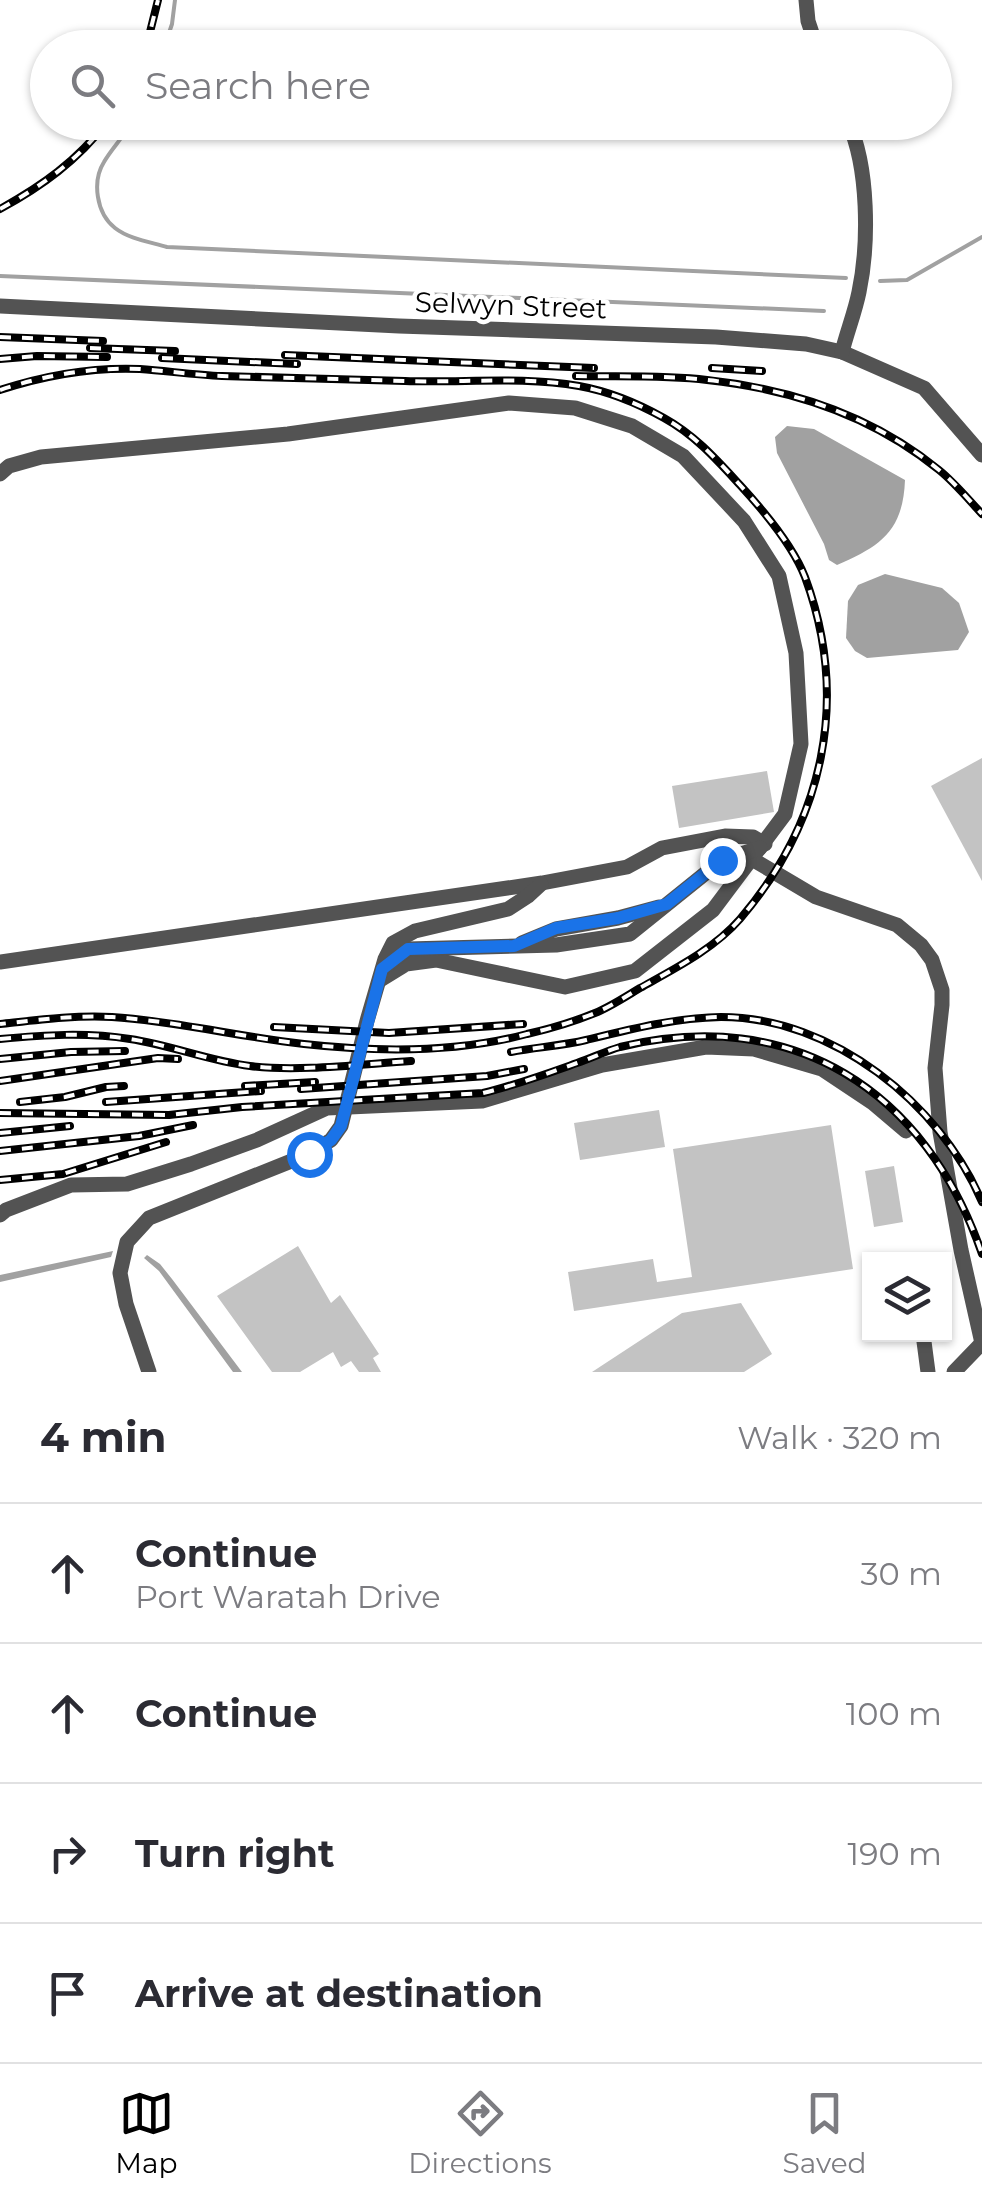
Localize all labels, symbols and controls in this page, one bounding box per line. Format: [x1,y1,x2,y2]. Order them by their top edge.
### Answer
search box [30,30,952,140]
icon: search [65,58,120,113]
text: Search here [145,62,371,109]
street label: Selwyn Street [414,285,608,325]
route end [700,838,746,884]
route start [287,1132,333,1178]
map controls [862,1252,952,1342]
button: layers [862,1252,952,1342]
text: 4 min [40,1411,167,1463]
text: Walk · 320 m [737,1418,942,1457]
text: Continue [135,1530,317,1577]
icon: ahead [40,1546,95,1601]
text: 30 m [860,1554,942,1593]
text: Port Waratah Drive [135,1577,440,1616]
icon: ahead [40,1686,95,1741]
text: Continue [135,1690,317,1737]
text: 100 m [846,1694,942,1733]
icon: right [40,1826,95,1881]
text: Turn right [135,1830,334,1877]
text: 190 m [847,1834,942,1873]
icon: arrive [40,1966,95,2021]
text: Arrive at destination [135,1970,543,2017]
tab: Map [115,2086,178,2180]
tab: Directions [408,2086,552,2180]
tab: Saved [782,2086,867,2180]

